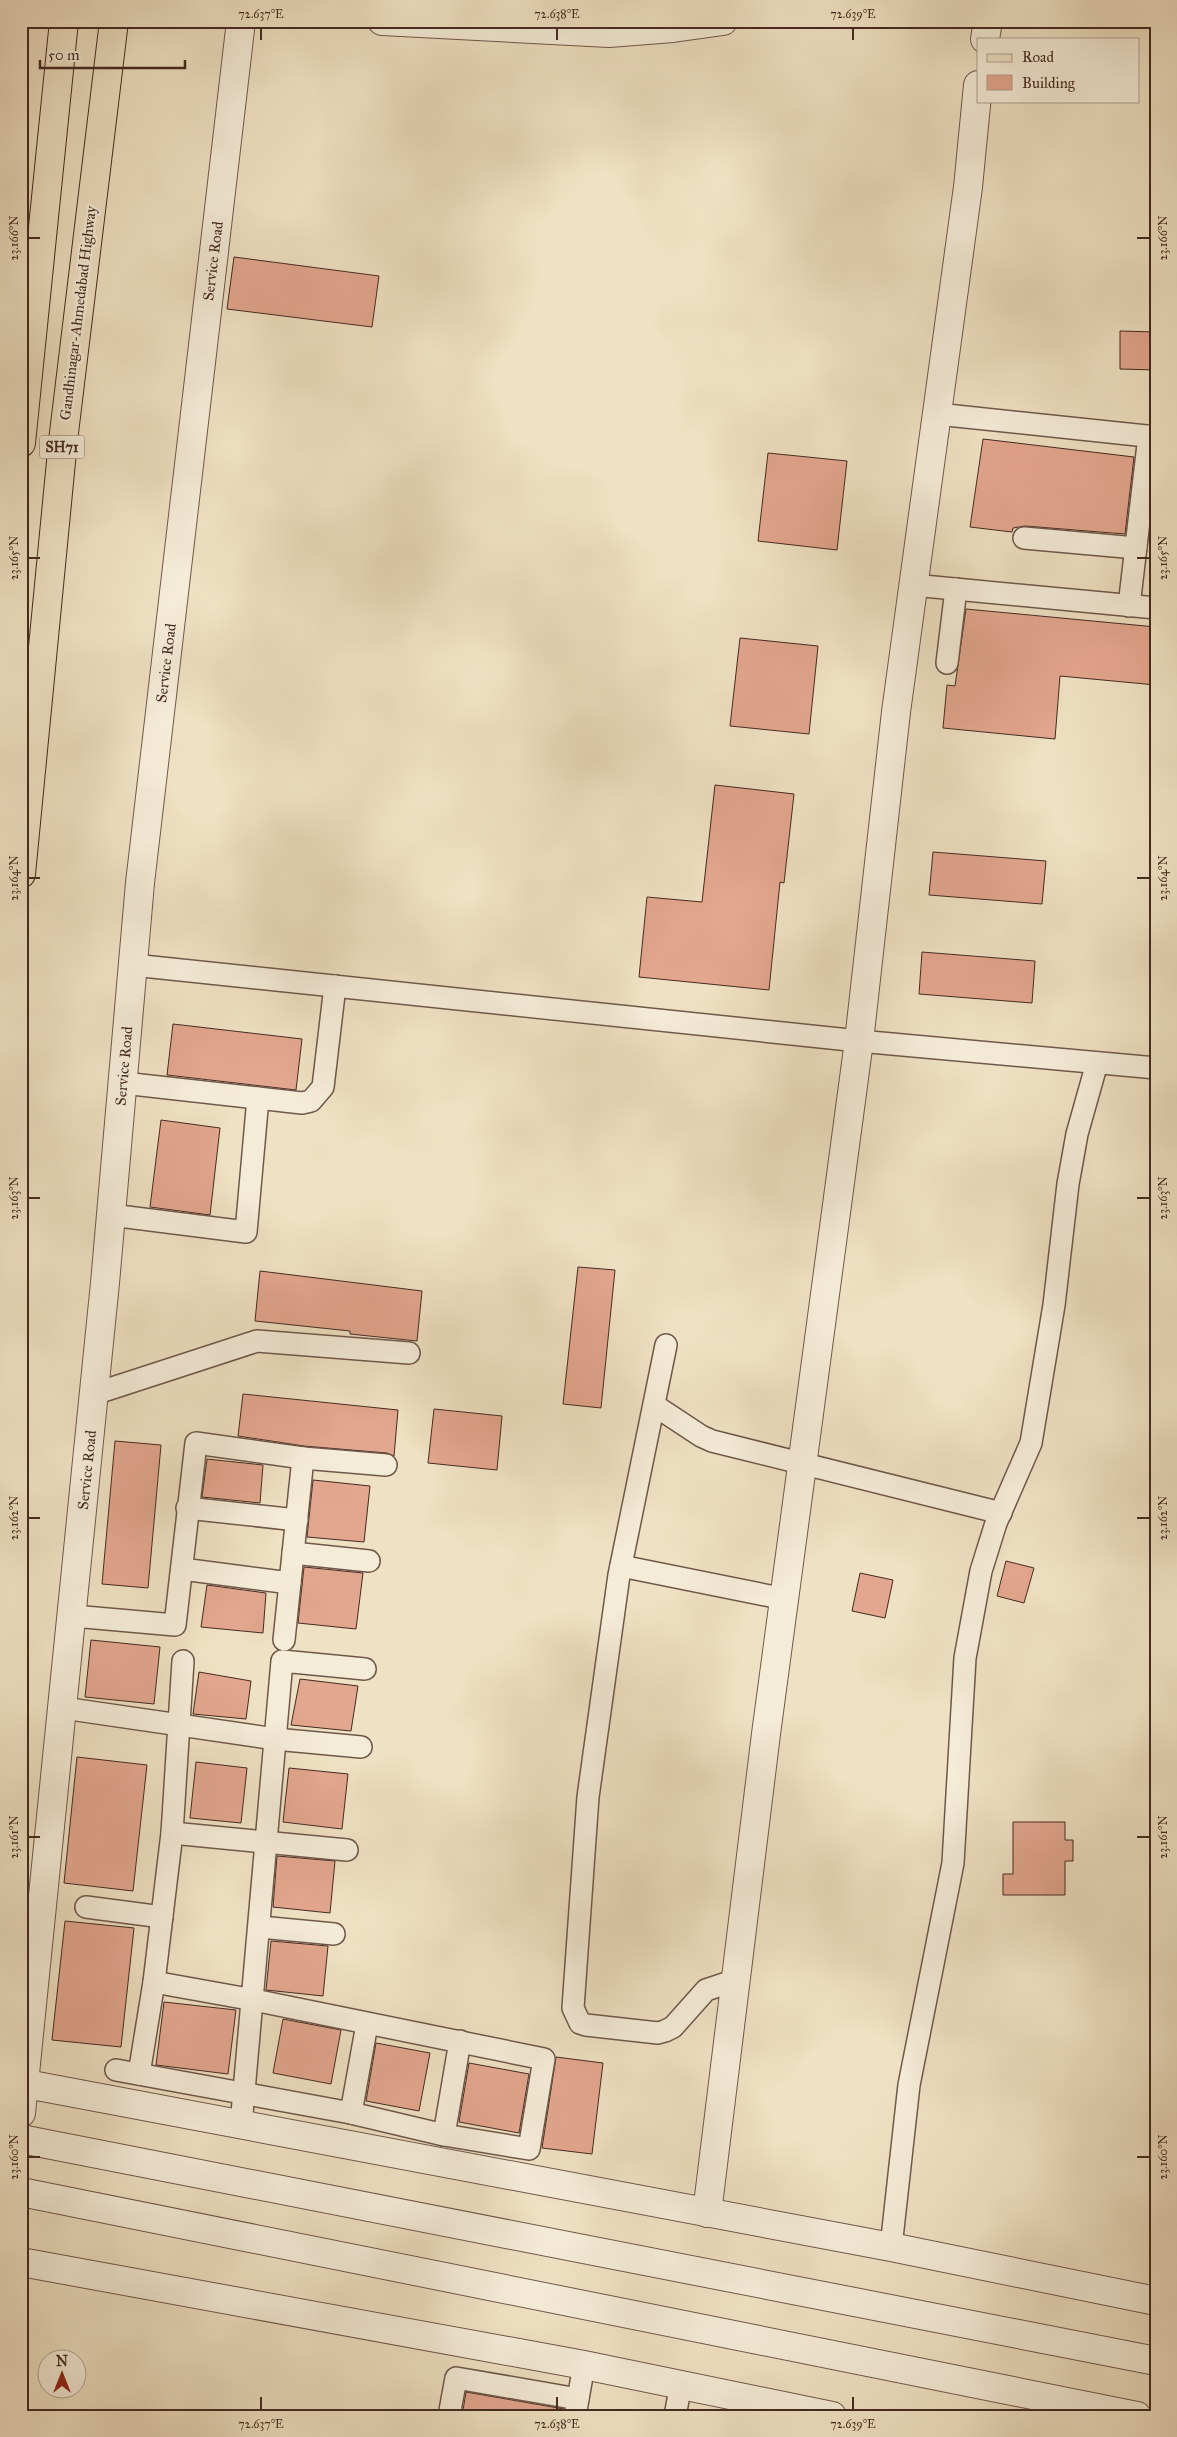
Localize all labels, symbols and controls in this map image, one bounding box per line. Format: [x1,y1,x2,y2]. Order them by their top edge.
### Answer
text: 72.637°E [238,7,284,21]
text: 72.638°E [534,7,580,21]
text: 72.639°E [830,7,876,21]
scale bar [40,38,185,70]
legend [977,38,1140,102]
text: 50 m [48,46,80,64]
text: Road [1022,48,1054,66]
text: Building [1022,74,1076,92]
street label: Gandhinagar-Ahmedabad Highway [56,204,100,421]
text: 23.166°N [7,216,21,260]
text: 23.166°N [1156,216,1170,260]
street label: Service Road [199,220,227,302]
road number: SH71 [40,436,84,458]
text: 23.165°N [7,536,21,580]
text: 23.165°N [1156,536,1170,580]
street label: Service Road [152,622,180,704]
text: 23.164°N [7,855,21,901]
text: 23.164°N [1156,855,1170,901]
street label: Service Road [112,1025,136,1107]
text: 23.163°N [7,1176,21,1220]
text: 23.163°N [1156,1176,1170,1220]
street label: Service Road [74,1429,100,1511]
text: 23.162°N [7,1496,21,1540]
text: 23.162°N [1156,1496,1170,1540]
text: 23.161°N [7,1815,21,1859]
text: 23.161°N [1156,1815,1170,1859]
text: 23.160°N [7,2134,21,2180]
text: 23.160°N [1156,2134,1170,2180]
north arrow [38,2350,88,2400]
text: N [56,2353,68,2370]
text: 72.637°E [238,2417,284,2431]
text: 72.638°E [534,2417,580,2431]
text: 72.639°E [830,2417,876,2431]

